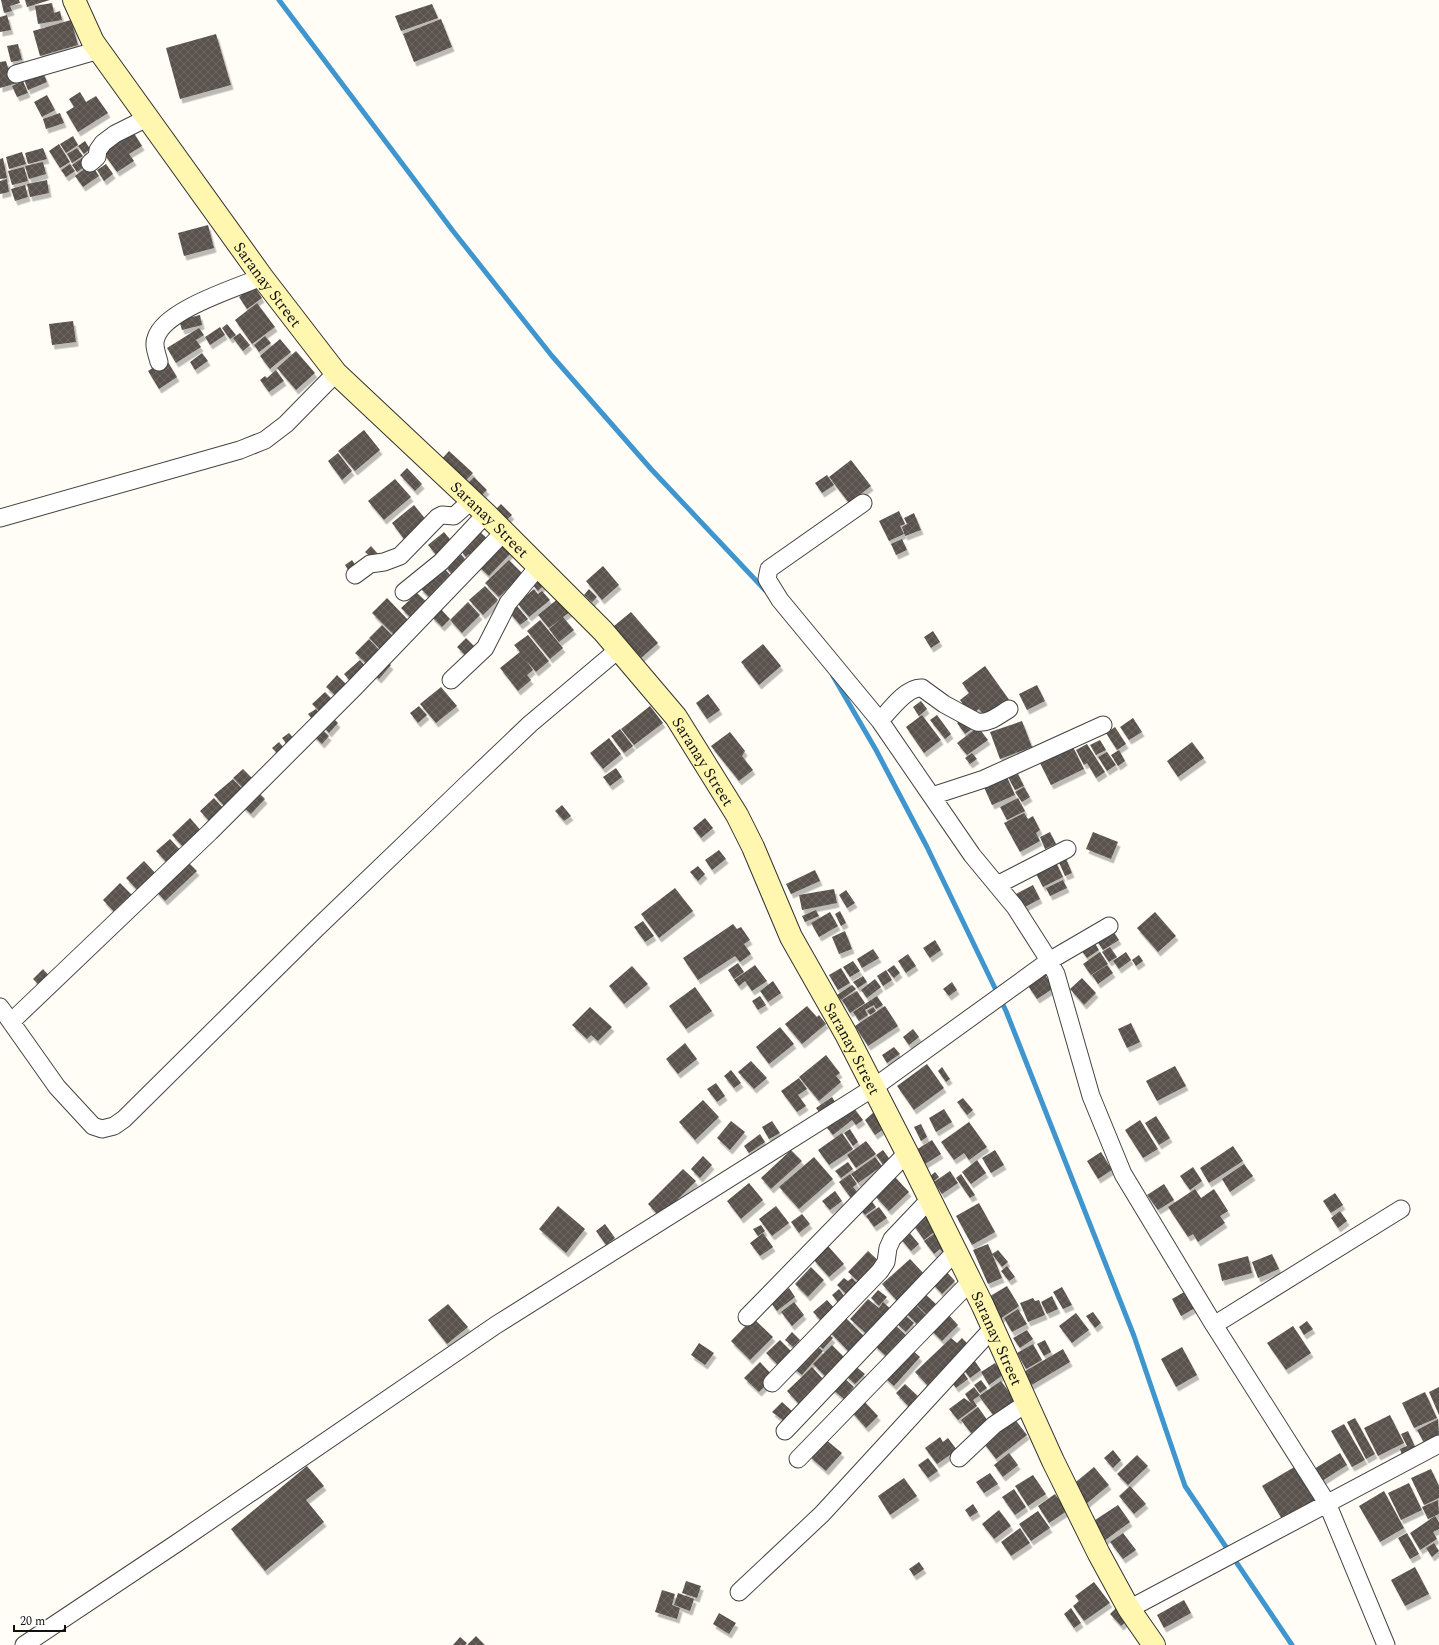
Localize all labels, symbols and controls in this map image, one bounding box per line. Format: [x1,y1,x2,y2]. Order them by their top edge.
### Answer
street label: Saranay Street [227,237,308,333]
street label: Saranay Street [445,476,534,564]
street label: Saranay Street [666,712,740,812]
street label: Saranay Street [817,998,886,1099]
street label: Saranay Street [964,1287,1029,1390]
scale bar [14,1607,65,1633]
text: 20 m [20,1612,45,1631]

